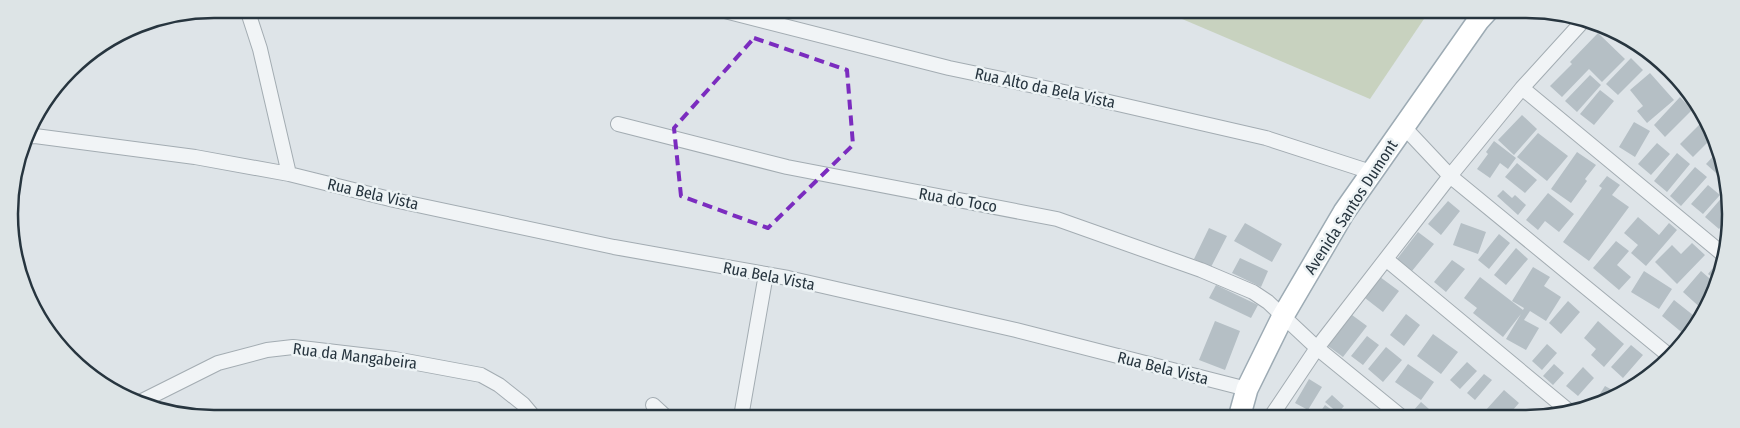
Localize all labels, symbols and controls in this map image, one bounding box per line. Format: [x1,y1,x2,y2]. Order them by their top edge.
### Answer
street label: Rua Alto da Bela Vista [973,64,1117,112]
street label: Avenida Santos Dumont [1300,136,1402,278]
street label: Rua Bela Vista [326,174,421,214]
street label: Rua do Toco [917,184,999,216]
street label: Rua Bela Vista [722,258,817,294]
street label: Rua da Mangabeira [292,339,418,373]
street label: Rua Bela Vista [1116,348,1211,389]

